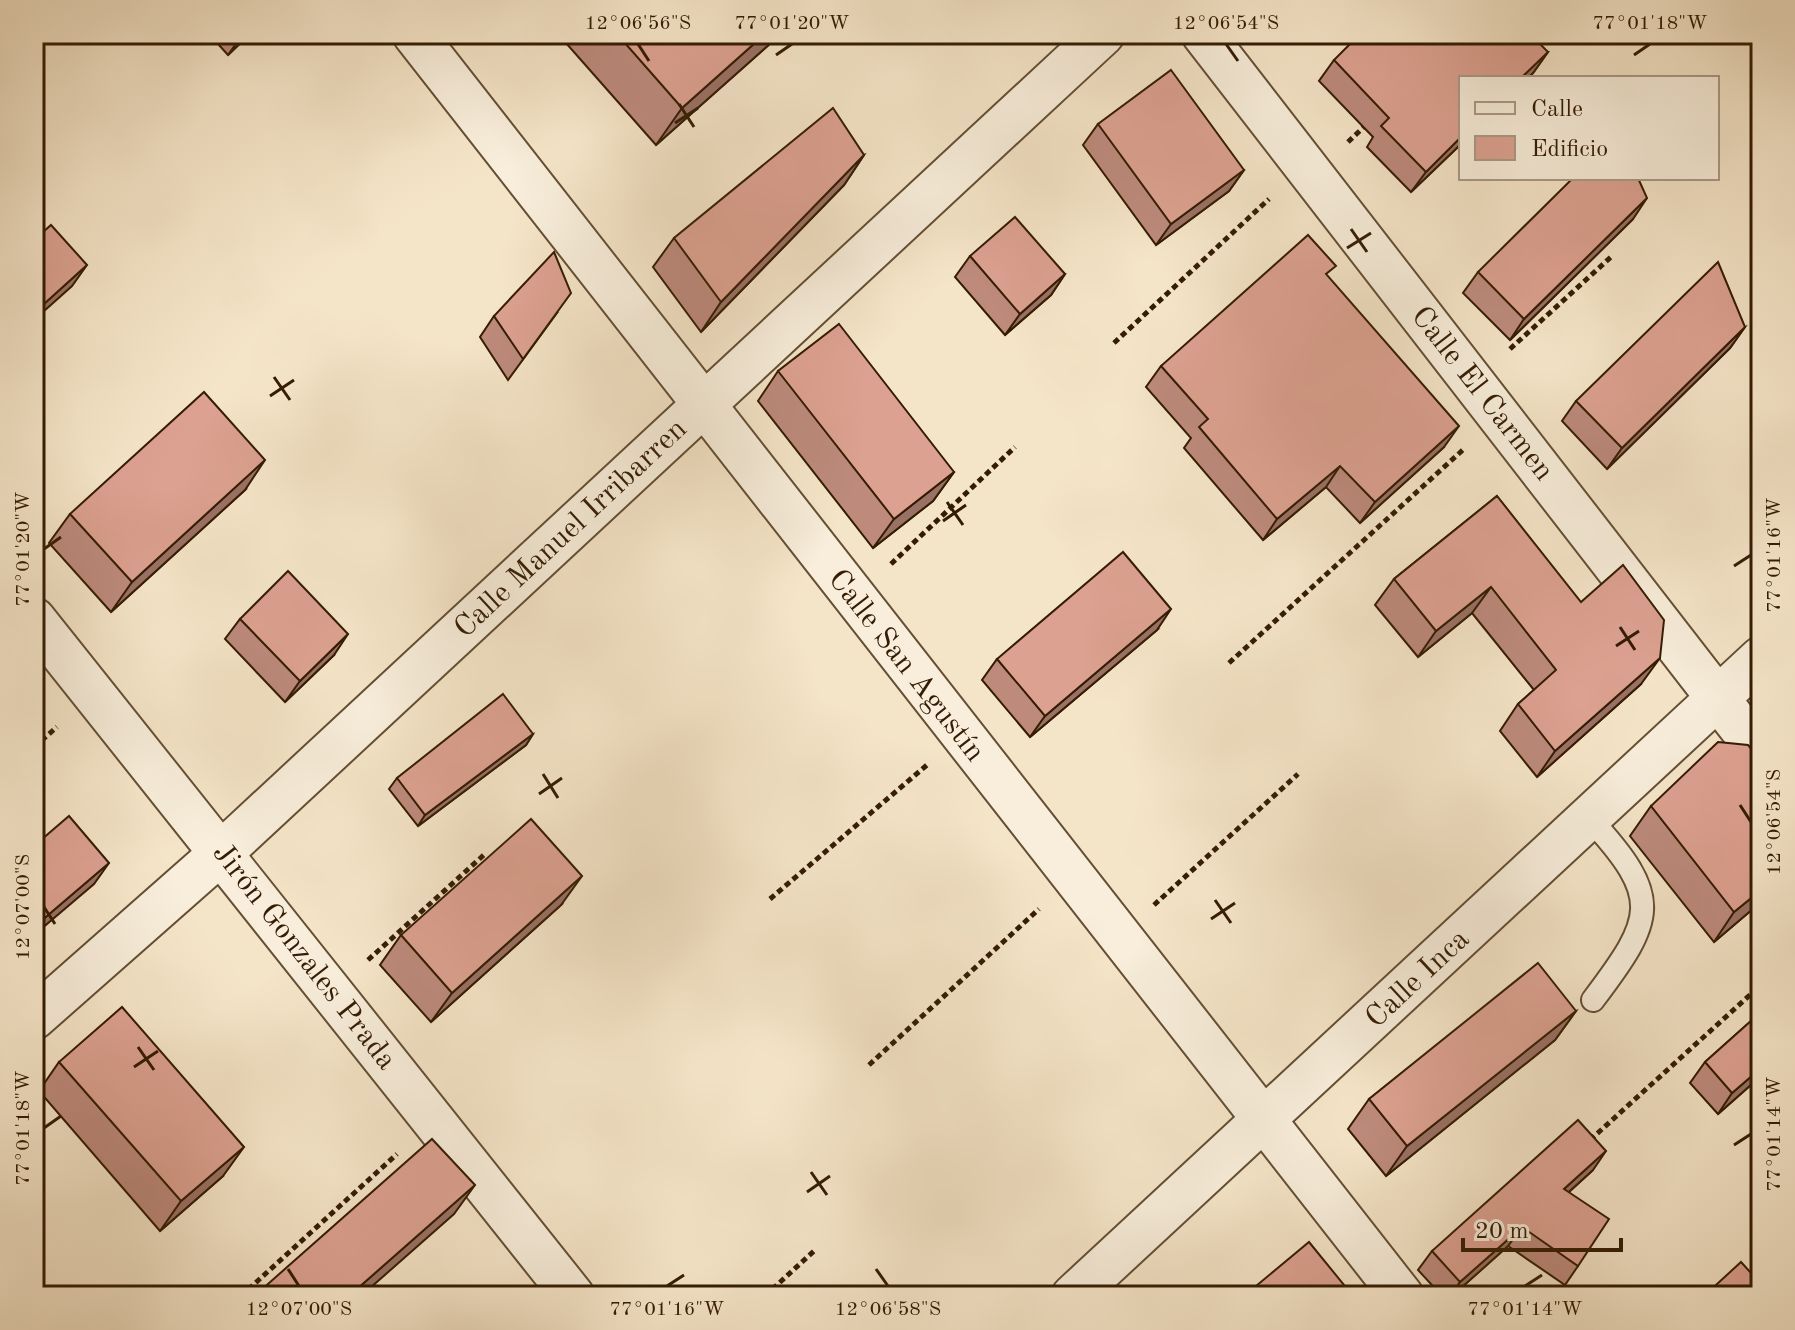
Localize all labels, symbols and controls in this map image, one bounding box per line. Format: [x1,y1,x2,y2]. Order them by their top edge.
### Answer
text: 12°06'56"S [585,14,691,34]
text: 77°01'20"W [734,14,850,34]
text: 12°06'54"S [1173,14,1279,34]
text: 77°01'18"W [1592,14,1708,34]
legend [1459,76,1719,180]
text: Calle [1531,98,1583,122]
text: Edificio [1531,138,1608,162]
street label: Calle El Carmen [1405,301,1559,487]
street label: Calle Manuel Irribarren [449,414,693,644]
text: 77°01'20"W [14,491,34,607]
text: 77°01'16"W [1765,497,1785,613]
street label: Calle San Agustín [822,564,990,768]
text: 12°06'54"S [1765,769,1785,875]
street label: Jirón Gonzales Prada [207,838,402,1076]
text: 12°07'00"S [14,854,34,960]
street label: Calle Inca [1361,924,1476,1034]
text: 77°01'18"W [14,1070,34,1186]
text: 77°01'14"W [1765,1076,1785,1192]
scale bar [1463,1202,1621,1252]
text: 20 m [1475,1220,1529,1244]
text: 12°07'00"S [246,1300,352,1320]
text: 77°01'16"W [609,1300,725,1320]
text: 12°06'58"S [835,1300,941,1320]
text: 77°01'14"W [1467,1300,1583,1320]

